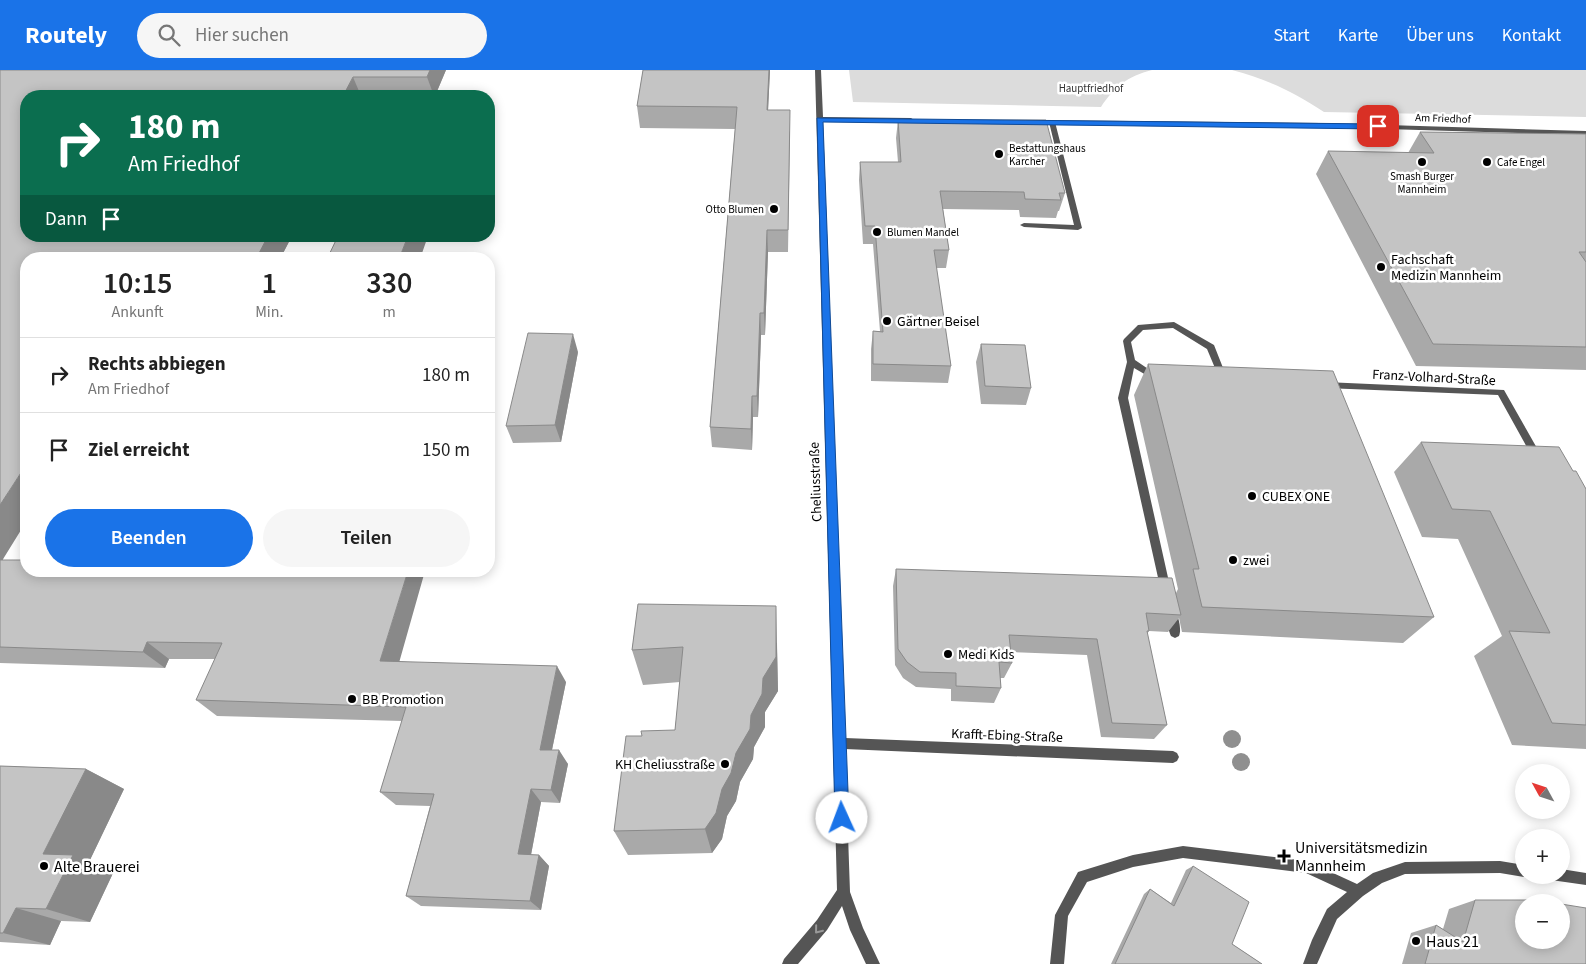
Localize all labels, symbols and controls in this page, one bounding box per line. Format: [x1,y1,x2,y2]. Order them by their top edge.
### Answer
search box [137,13,487,58]
text: Routely [25,18,107,53]
icon: search [155,21,183,49]
text: Hier suchen [195,22,289,49]
text: Start [1273,23,1310,48]
text: Karte [1338,23,1378,48]
text: Über uns [1406,23,1474,48]
text: Kontakt [1502,23,1561,48]
park label: Hauptfriedhof [1059,81,1124,96]
text: 180 m [128,102,220,152]
pin [1357,105,1399,147]
icon: right [45,110,110,175]
street label: Am Friedhof [1415,110,1472,127]
icon: arrive [1364,112,1392,140]
place label: Bestattungshaus Karcher [1009,141,1086,169]
text: Am Friedhof [128,148,239,180]
marker: Bestattungshaus Karcher [993,148,1005,160]
place label: Cafe Engel [1497,155,1545,170]
marker: Smash Burger Mannheim [1416,156,1428,168]
marker: Cafe Engel [1481,156,1493,168]
place label: Smash Burger Mannheim [1390,169,1454,197]
place label: Otto Blumen [706,202,764,217]
marker: Otto Blumen [768,203,780,215]
icon: arrive [97,205,125,233]
text: Dann [45,206,87,233]
place label: Blumen Mandel [887,225,959,240]
marker: Blumen Mandel [871,226,883,238]
place label: Fachschaft Medizin Mannheim [1391,250,1501,286]
marker: Fachschaft Medizin Mannheim [1375,261,1387,273]
text: 10:15 [103,262,172,305]
text: 1 [262,262,277,305]
text: 330 [366,262,412,305]
text: Ankunft [112,301,164,323]
text: Min. [255,301,283,323]
text: m [383,301,396,323]
place label: Gärtner Beisel [897,312,980,332]
marker: Gärtner Beisel [881,315,893,327]
text: Rechts abbiegen [88,351,226,378]
icon: right [45,361,73,389]
text: 180 m [422,362,470,389]
street label: Franz-Volhard-Straße [1372,365,1496,391]
text: Am Friedhof [88,378,169,400]
icon: arrive [45,436,73,464]
text: Ziel erreicht [88,437,189,464]
text: 150 m [422,437,470,464]
street label: Cheliusstraße [805,442,827,522]
place label: CUBEX ONE [1262,487,1330,507]
marker: CUBEX ONE [1246,490,1258,502]
button: Beenden [45,509,253,567]
button: Teilen [263,509,470,567]
place label: zwei [1243,551,1269,571]
marker: zwei [1227,554,1239,566]
place label: Medi Kids [958,645,1014,665]
marker: Medi Kids [942,648,954,660]
place label: BB Promotion [362,690,444,710]
marker: BB Promotion [346,693,358,705]
street label: Krafft-Ebing-Straße [951,724,1063,748]
place label: KH Cheliusstraße [615,755,715,775]
marker: KH Cheliusstraße [719,758,731,770]
north arrow [1515,764,1570,819]
map controls [1515,764,1570,949]
position arrow [815,791,867,843]
button: + [1515,829,1570,884]
place label: Universitätsmedizin Mannheim [1295,837,1428,877]
marker: Universitätsmedizin Mannheim [1277,849,1291,863]
place label: Alte Brauerei [54,856,140,878]
marker: Alte Brauerei [38,860,50,872]
button: − [1515,894,1570,949]
one-way arrow [815,924,824,933]
place label: Haus 21 [1426,931,1479,953]
marker: Haus 21 [1410,935,1422,947]

